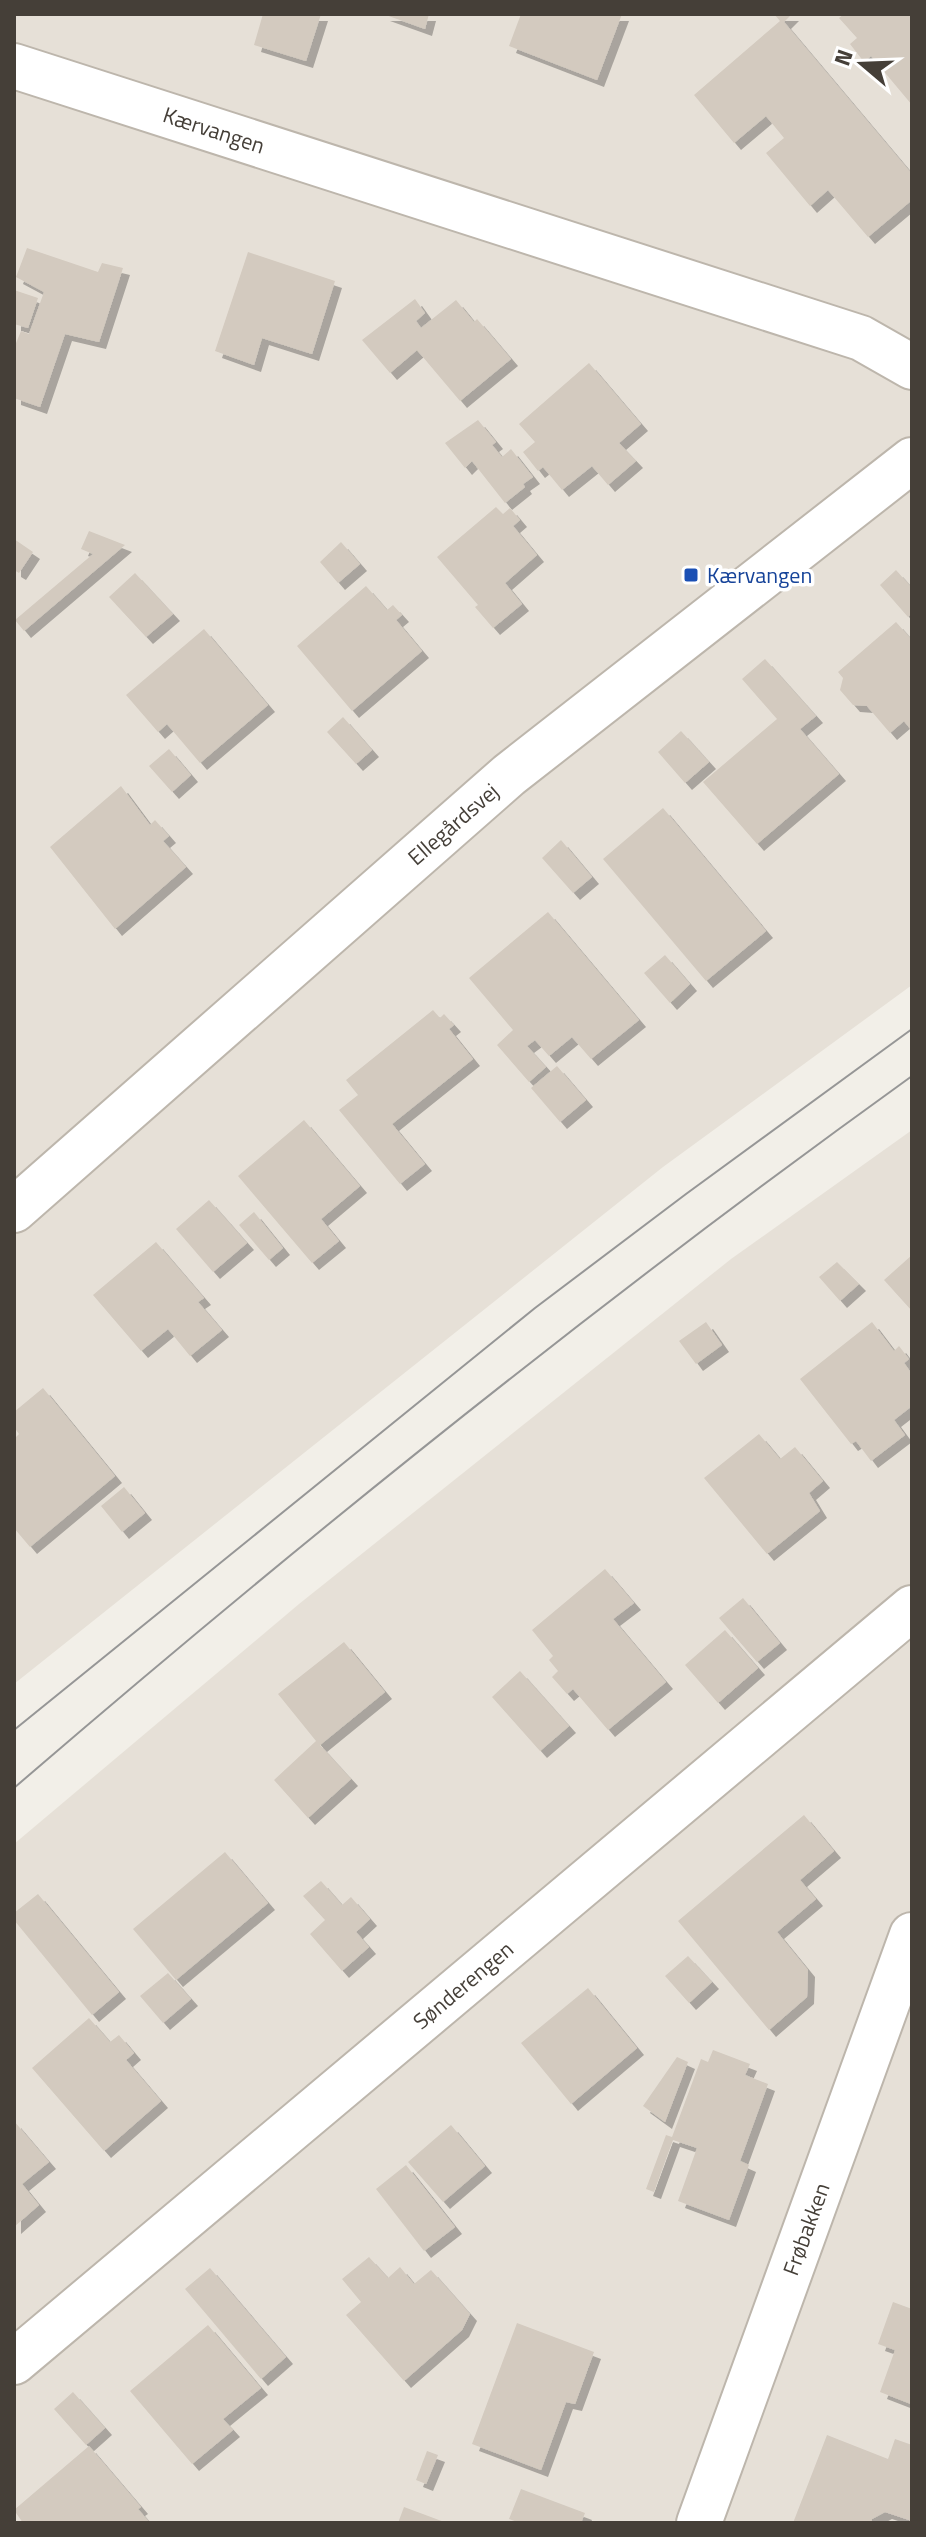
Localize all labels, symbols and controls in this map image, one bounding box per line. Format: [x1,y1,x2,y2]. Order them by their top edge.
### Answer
north arrow [822,24,902,104]
text: N [825,45,862,70]
street label: Kærvangen [159,98,269,162]
place label: Kærvangen [707,558,812,592]
marker: Kærvangen [682,566,700,584]
street label: Ellegårdsvej [400,775,506,873]
street label: Sønderengen [405,1933,521,2037]
street label: Frøbakken [774,2178,838,2280]

